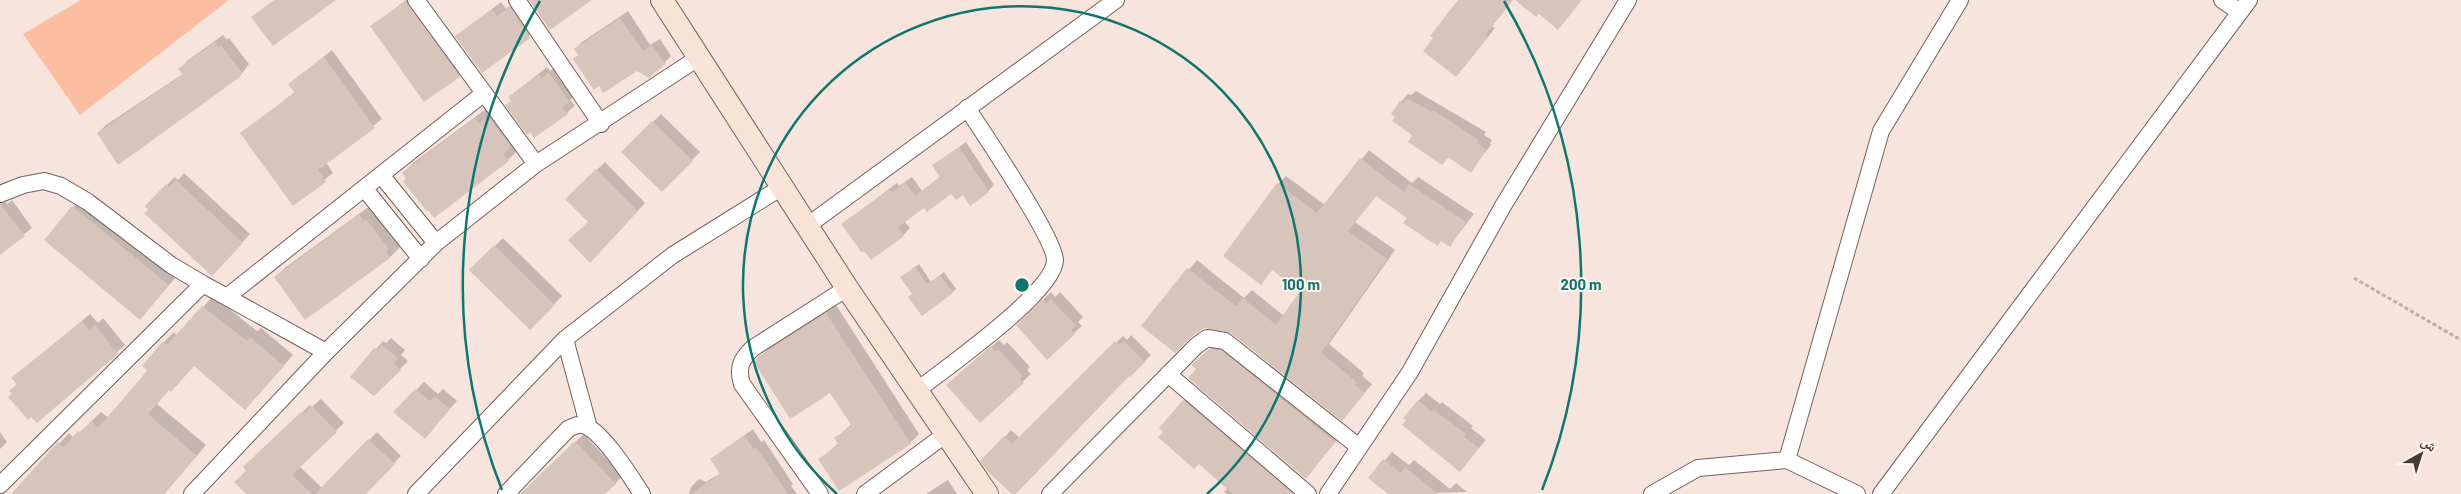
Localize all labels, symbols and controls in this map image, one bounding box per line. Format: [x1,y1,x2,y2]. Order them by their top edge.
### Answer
text: 100 m [1282,275,1320,293]
text: 200 m [1560,275,1602,293]
centre of rings [1013,276,1031,294]
north arrow [2396,429,2446,479]
text: ش [2418,432,2441,456]

